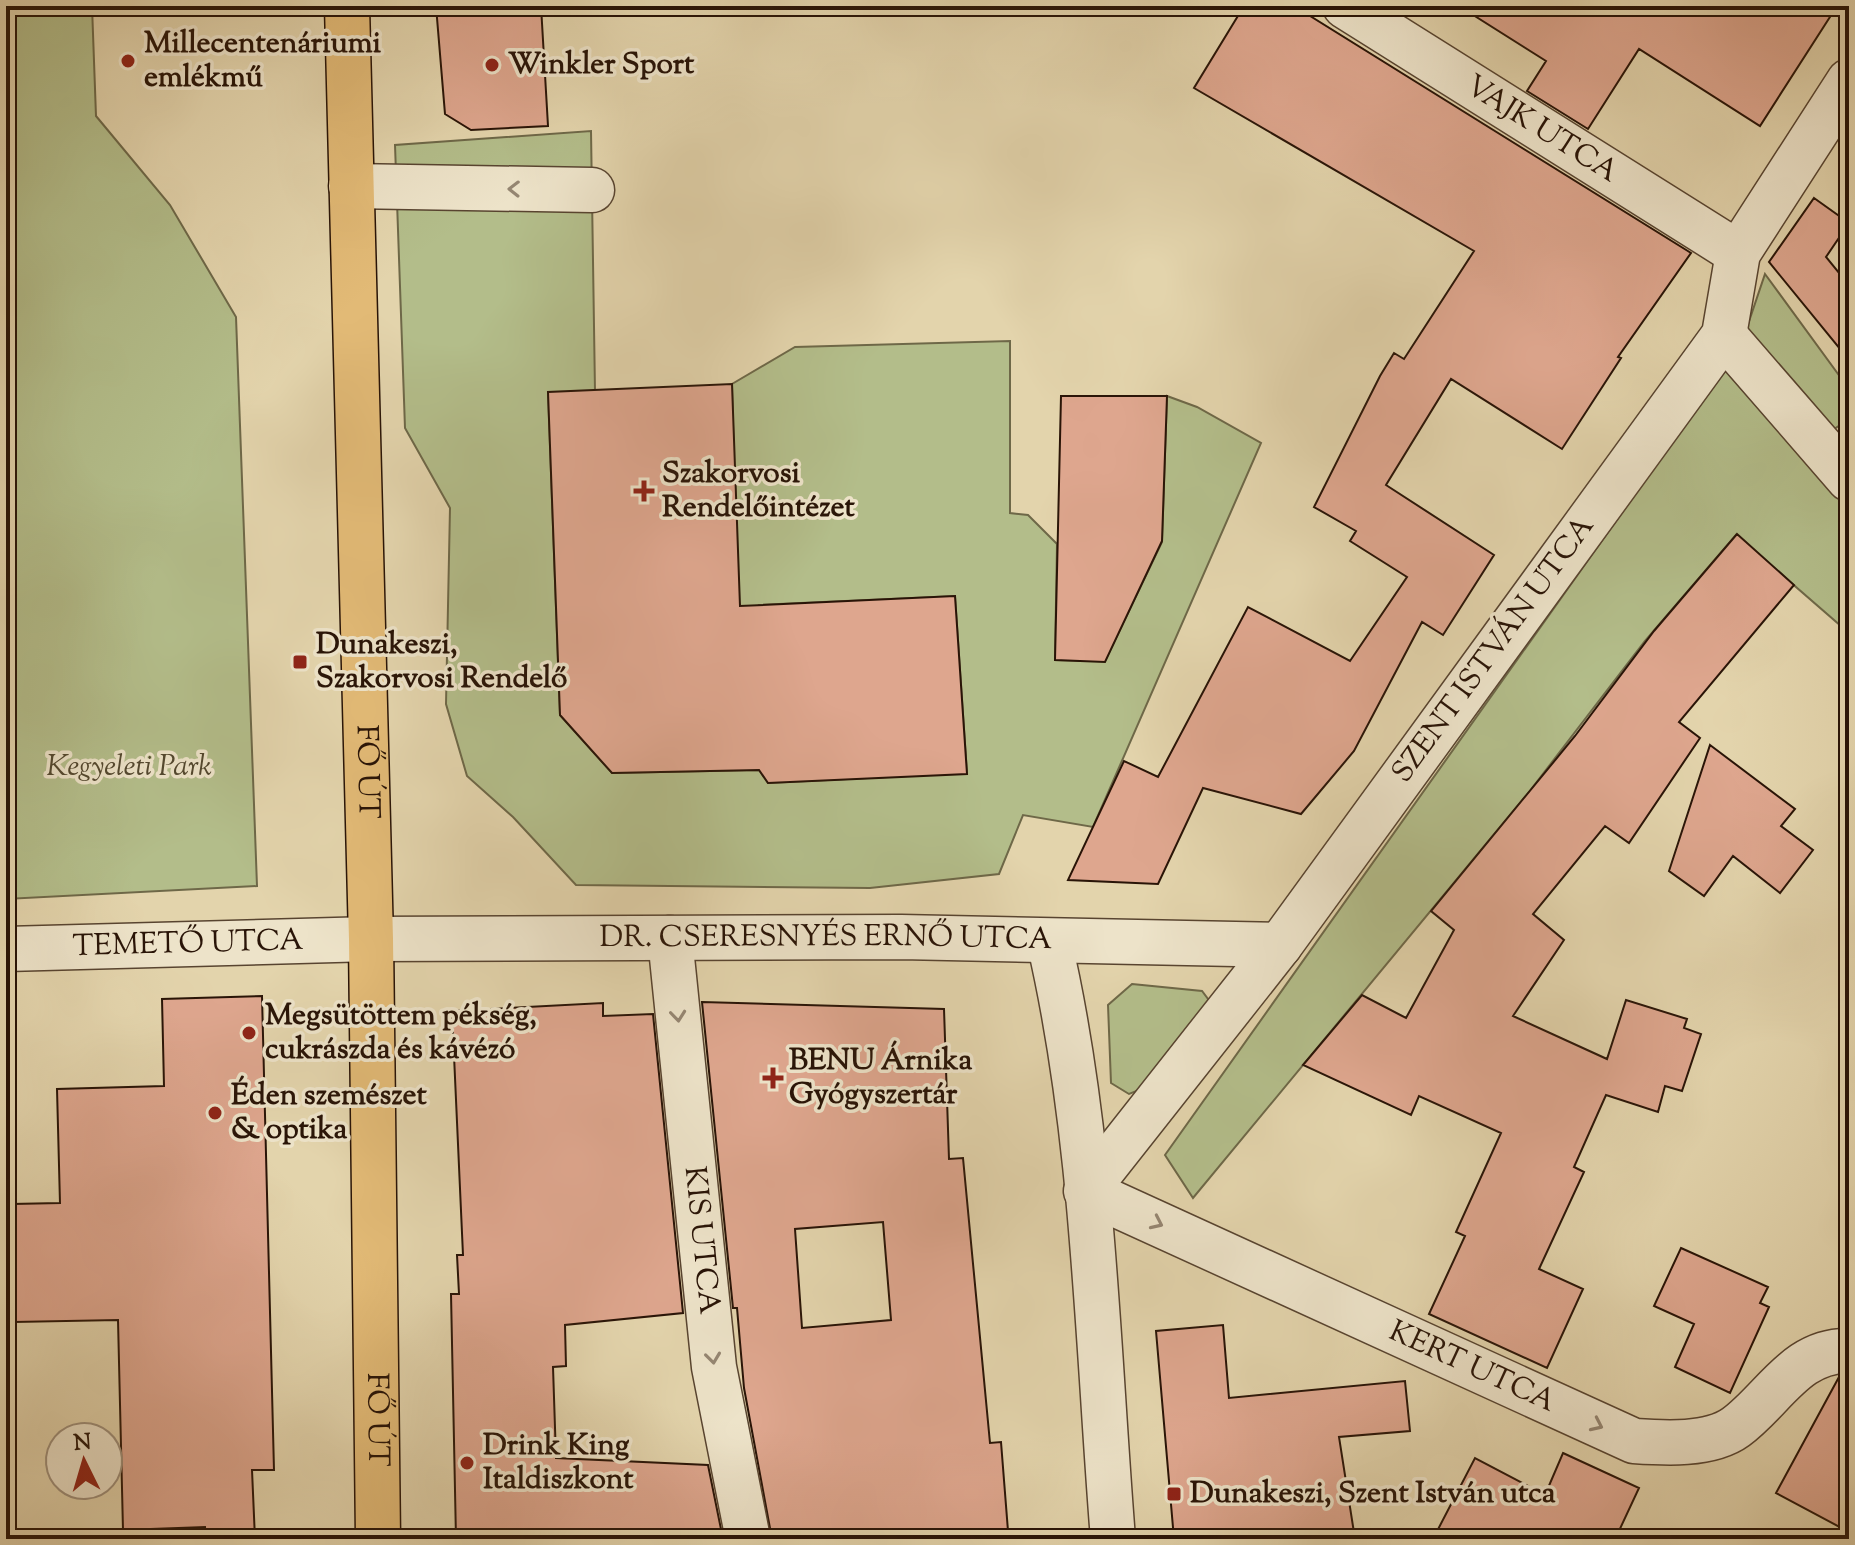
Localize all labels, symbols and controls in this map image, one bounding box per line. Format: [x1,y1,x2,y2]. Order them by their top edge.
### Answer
place label: Millecentenáriumi emlékmű [144,23,382,100]
place label: Winkler Sport [508,44,695,87]
marker: Millecentenáriumi emlékmű [119,52,137,70]
marker: Winkler Sport [483,56,501,74]
street label: VAJK UTCA [1457,65,1626,194]
one-way arrow [507,180,520,197]
place label: Szakorvosi Rendelőintézet [662,453,855,530]
marker: Szakorvosi Rendelőintézet [633,480,655,502]
street label: SZENT ISTVÁN UTCA [1382,508,1606,792]
place label: Dunakeszi, Szakorvosi Rendelő [316,624,567,701]
marker: Dunakeszi, Szakorvosi Rendelő [291,653,309,671]
street label: FŐ ÚT [344,724,389,819]
park label: Kegyeleti Park [46,746,212,789]
street label: DR. CSERESNYÉS ERNŐ UTCA [599,915,1053,962]
street label: TEMETŐ UTCA [72,919,304,969]
place label: Megsütöttem pékség, cukrászda és kávézó [265,995,537,1072]
one-way arrow [669,1010,686,1023]
marker: Megsütöttem pékség, cukrászda és kávézó [240,1024,258,1042]
place label: BENU Árnika Gyógyszertár [789,1040,972,1117]
marker: BENU Árnika Gyógyszertár [764,1069,782,1087]
place label: Éden szemészet & optika [231,1075,427,1152]
marker: Éden szemészet & optika [206,1104,224,1122]
street label: KIS UTCA [672,1164,730,1317]
one-way arrow [1149,1213,1163,1229]
street label: KERT UTCA [1382,1310,1562,1424]
one-way arrow [704,1351,721,1365]
street label: FŐ ÚT [355,1372,399,1467]
one-way arrow [1589,1415,1603,1431]
north arrow [44,1421,124,1501]
place label: Drink King Italdiszkont [483,1425,634,1502]
text: N [72,1427,93,1461]
marker: Drink King Italdiszkont [458,1454,476,1472]
place label: Dunakeszi, Szent István utca [1190,1473,1556,1516]
marker: Dunakeszi, Szent István utca [1165,1485,1183,1503]

